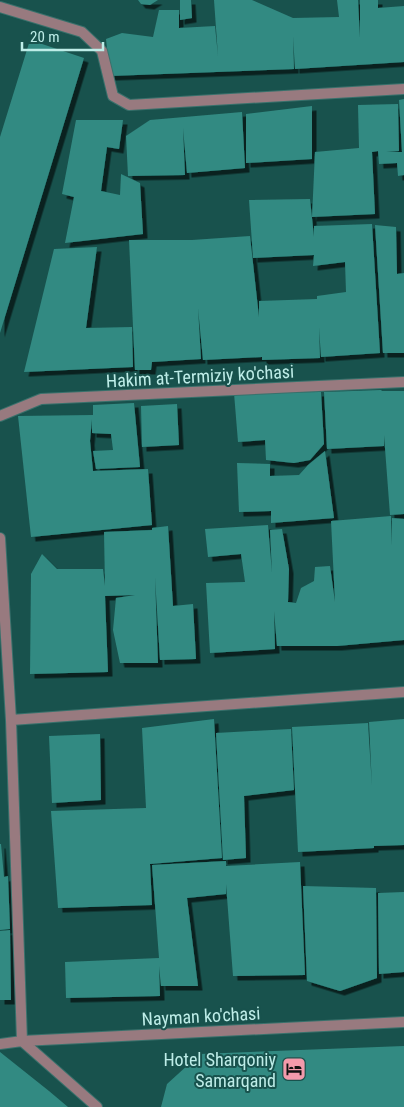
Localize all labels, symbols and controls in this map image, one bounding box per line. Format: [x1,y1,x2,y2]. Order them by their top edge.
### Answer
scale bar [22,20,104,52]
text: 20 m [30,28,60,46]
street label: Hakim at-Termiziy ko'chasi [105,361,295,391]
street label: Nayman ko'chasi [141,1002,261,1030]
place label: Hotel Sharqoniy Samarqand [163,1049,276,1091]
hotel icon: Hotel Sharqoniy Samarqand [281,1056,307,1082]

